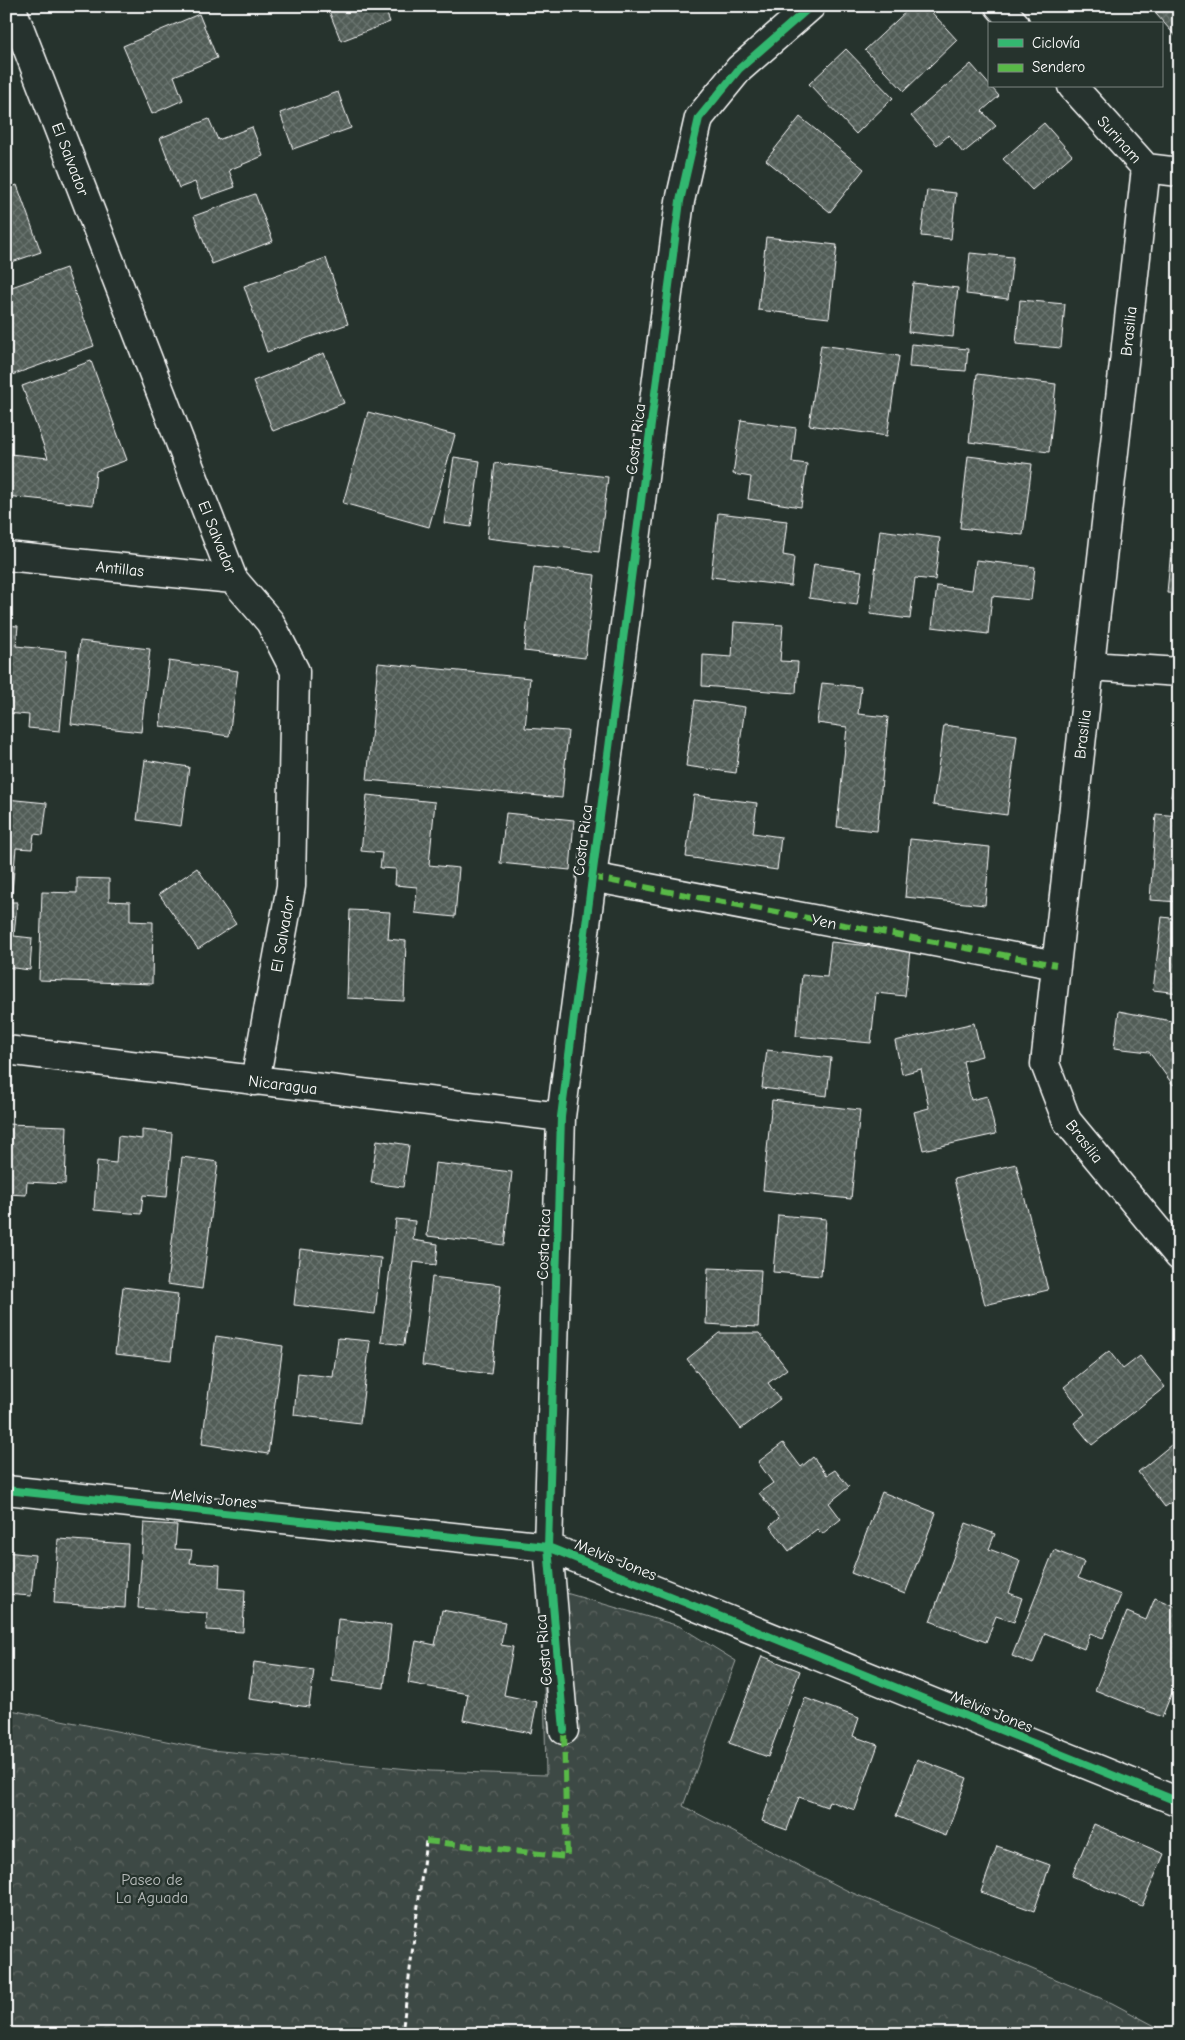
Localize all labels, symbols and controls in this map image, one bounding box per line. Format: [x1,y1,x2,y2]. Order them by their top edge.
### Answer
legend [988,22,1162,88]
text: Ciclovía [1032,34,1080,52]
text: Sendero [1032,58,1085,76]
street label: Surinam [1093,112,1145,167]
street label: El Salvador [48,120,92,199]
street label: Brasilia [1117,305,1141,357]
street label: Costa Rica [623,402,649,476]
street label: El Salvador [194,498,240,577]
street label: Antillas [95,558,145,581]
street label: Brasilia [1071,708,1095,760]
street label: Costa Rica [570,803,596,877]
street label: El Salvador [267,894,299,974]
street label: Yen [810,911,838,933]
street label: Nicaragua [247,1072,318,1098]
street label: Brasilia [1062,1116,1107,1167]
street label: Costa Rica [534,1208,554,1280]
street label: Melvis Jones [170,1486,258,1513]
street label: Melvis Jones [572,1535,659,1585]
street label: Costa Rica [532,1613,556,1686]
street label: Melvis Jones [948,1687,1035,1737]
park label: Paseo de La Aguada [116,1871,188,1907]

